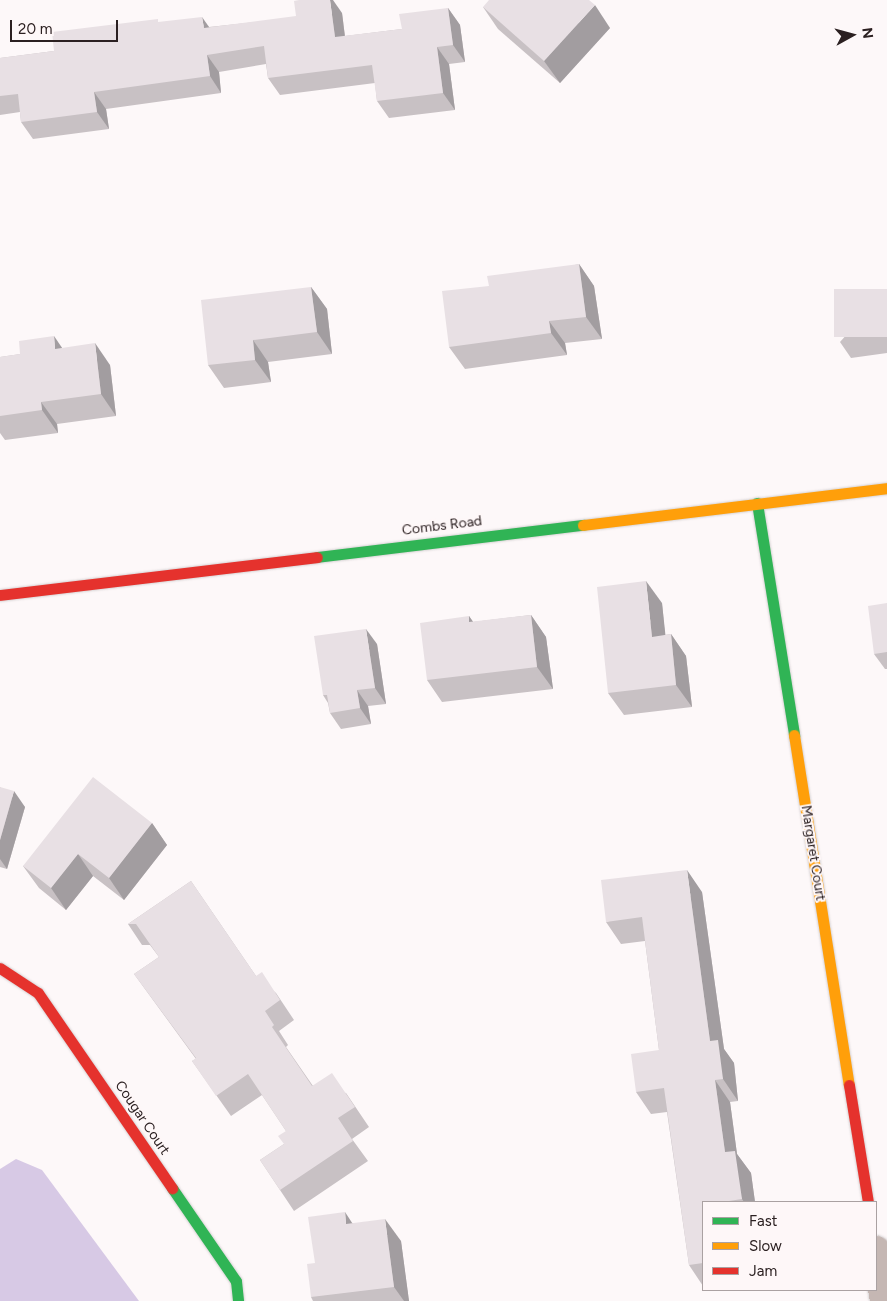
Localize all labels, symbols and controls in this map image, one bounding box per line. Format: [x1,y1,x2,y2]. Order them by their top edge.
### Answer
scale bar [12,10,120,42]
north arrow [827,10,877,60]
text: 20 m [18,20,52,38]
text: N [858,27,876,40]
street label: Combs Road [401,513,483,539]
street label: Margaret Court [797,804,829,902]
street label: Cougar Court [111,1078,173,1158]
legend [702,1201,877,1291]
text: Fast [749,1212,777,1230]
text: Slow [749,1237,782,1255]
text: Jam [749,1262,777,1280]

